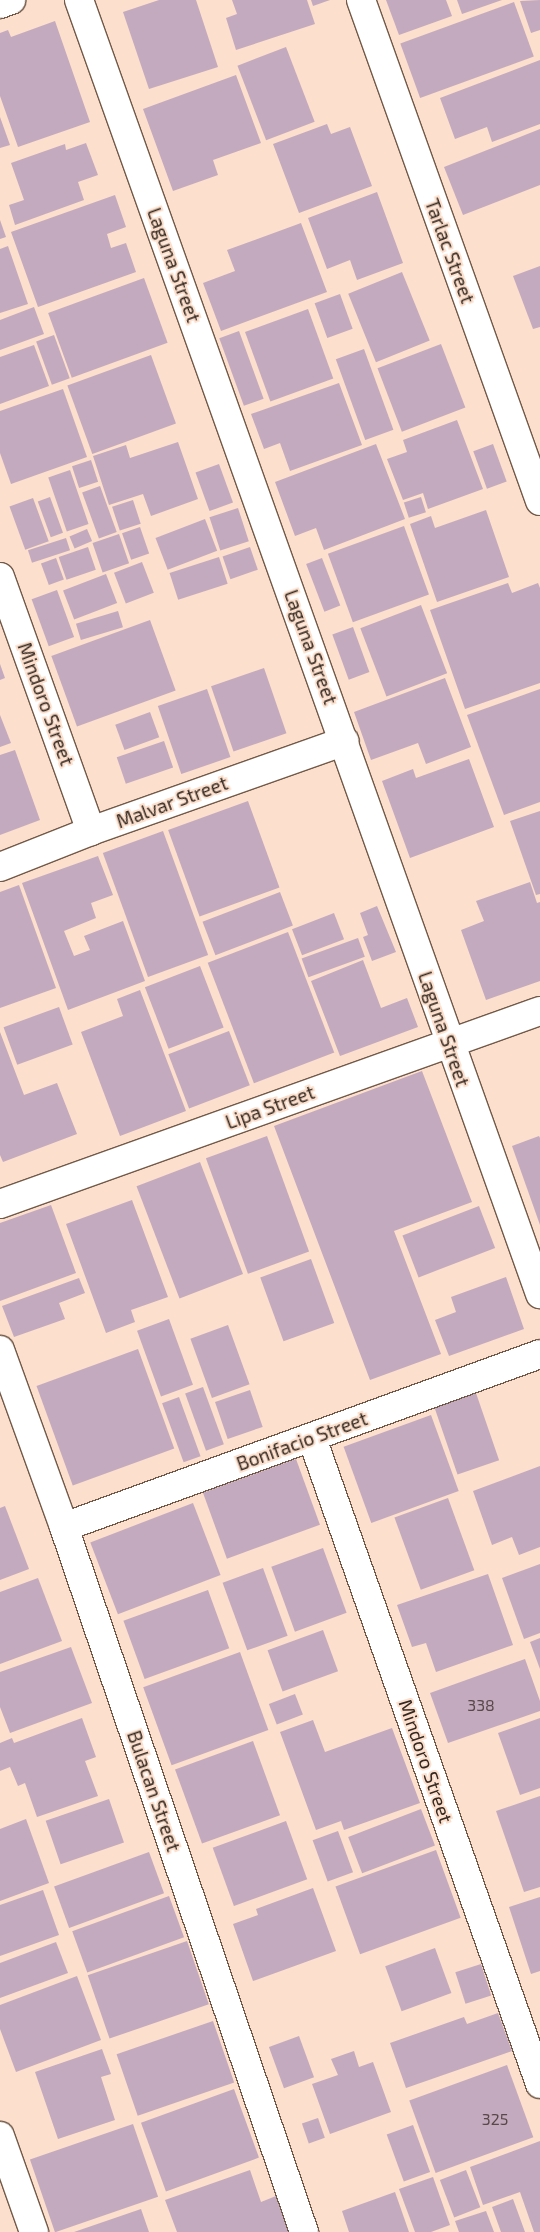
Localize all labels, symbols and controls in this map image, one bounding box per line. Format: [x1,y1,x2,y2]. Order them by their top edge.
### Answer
street label: Tarlac Street [421,196,479,306]
street label: Laguna Street [143,205,205,325]
street label: Laguna Street [280,587,342,707]
street label: Mindoro Street [13,639,79,769]
street label: Malvar Street [113,771,231,833]
street label: Laguna Street [414,968,474,1090]
street label: Lipa Street [222,1080,318,1134]
street label: Bonifacio Street [233,1407,371,1475]
house number: 338 [467,1695,495,1715]
street label: Mindoro Street [394,1696,458,1826]
street label: Bulacan Street [123,1727,185,1855]
house number: 325 [482,2109,508,2129]

